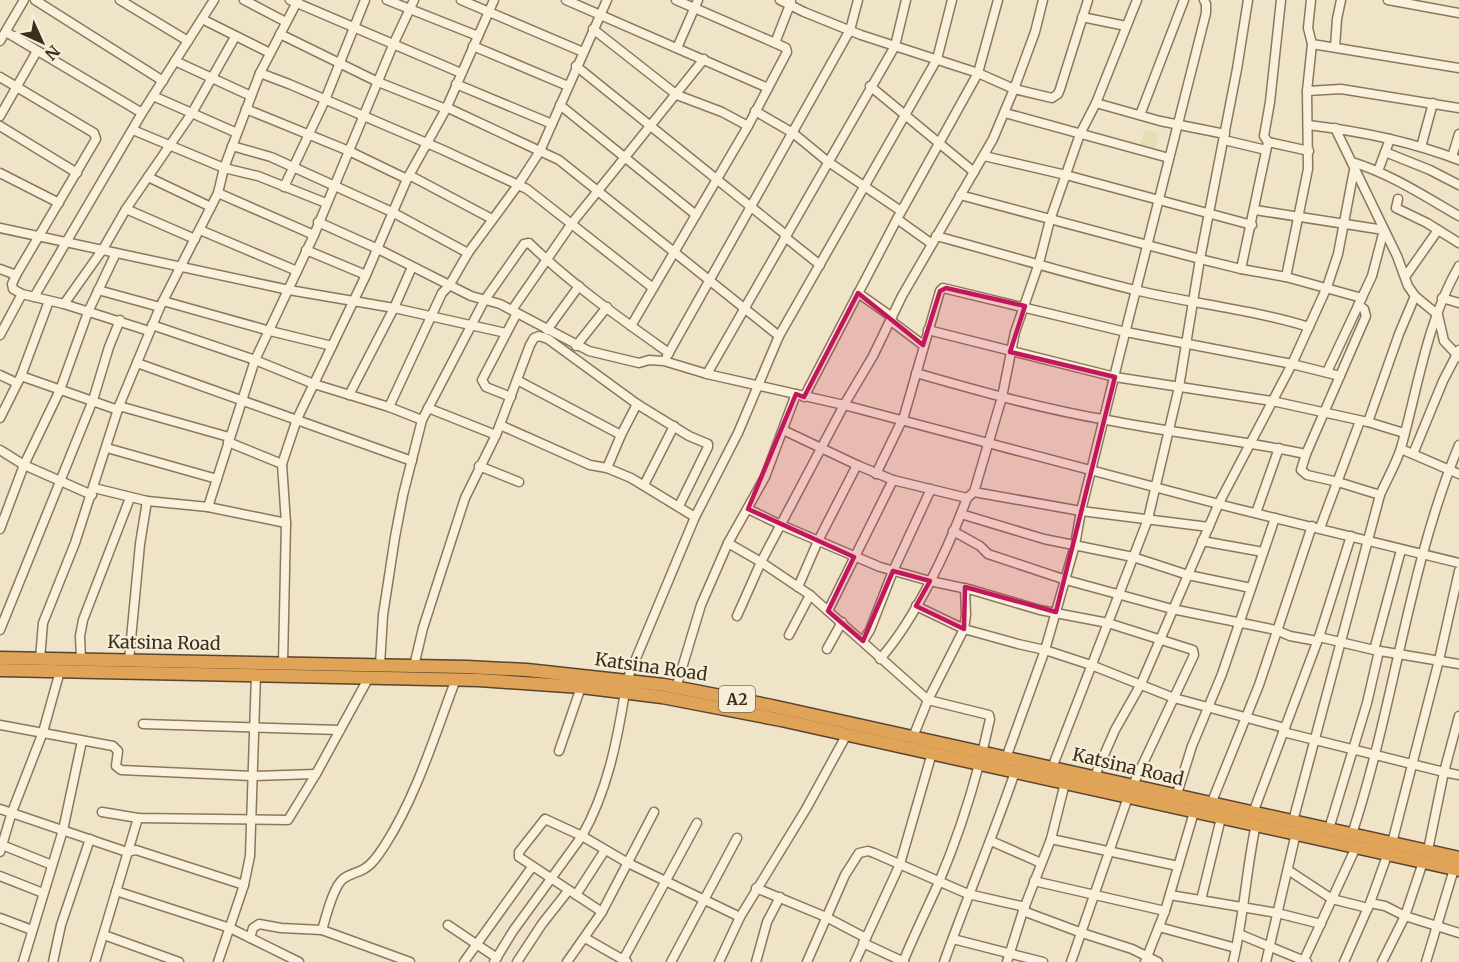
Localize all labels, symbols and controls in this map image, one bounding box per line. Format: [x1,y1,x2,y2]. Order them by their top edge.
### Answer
north arrow [12,12,72,72]
text: N [41,41,64,64]
street label: Katsina Road [107,630,221,655]
street label: Katsina Road [593,647,709,686]
road number: A2 [719,686,755,712]
street label: Katsina Road [1070,743,1186,791]

